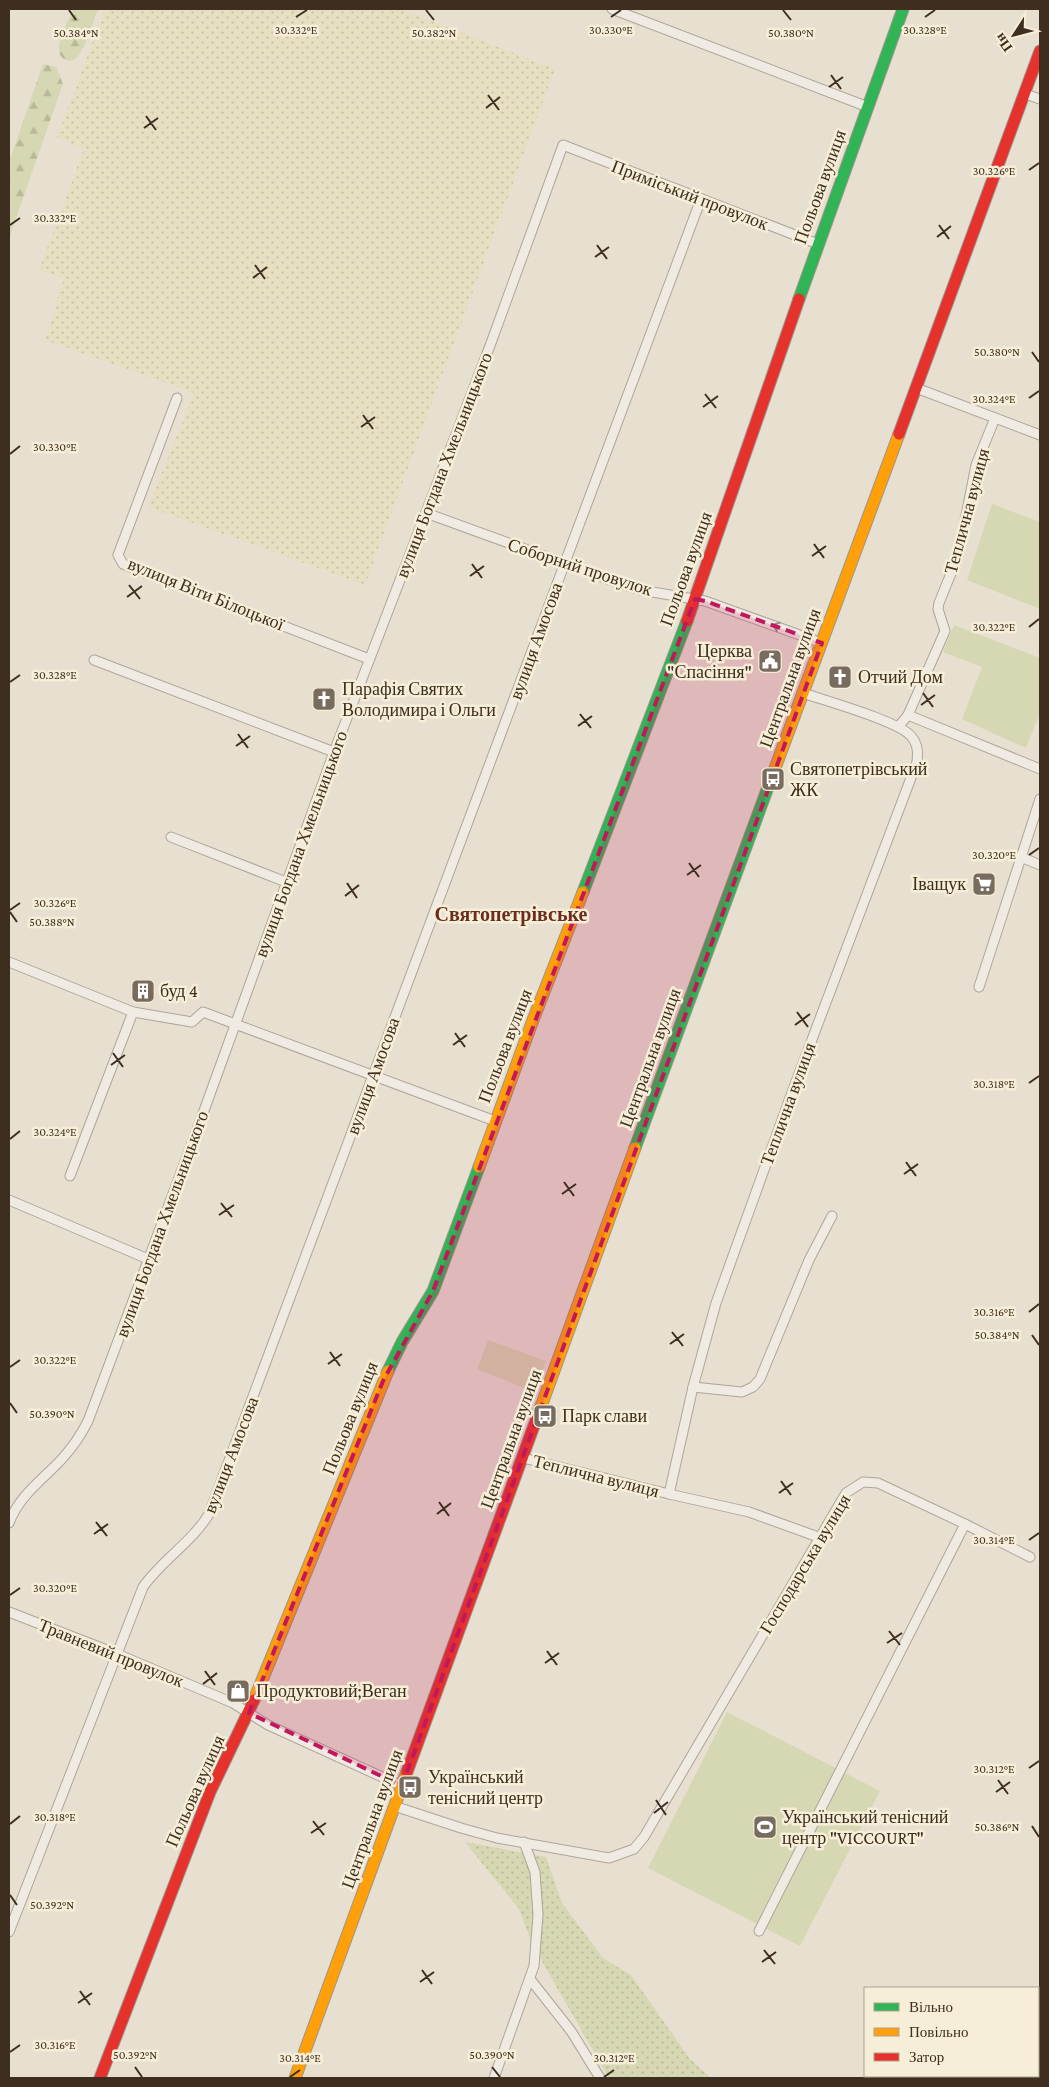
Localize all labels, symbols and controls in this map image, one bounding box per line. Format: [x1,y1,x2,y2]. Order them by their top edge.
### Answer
north arrow [989,10,1039,60]
text: 30.332°E [275,23,318,37]
text: 30.330°E [589,23,633,37]
text: 30.328°E [903,23,947,37]
text: 50.384°N [53,26,99,40]
text: 50.382°N [412,26,456,40]
text: 50.380°N [768,26,814,40]
text: Пн [991,30,1016,55]
street label: Польова вулиця [790,127,850,247]
street label: Приміський провулок [609,156,771,234]
text: 30.326°E [973,164,1016,178]
text: 30.332°E [34,211,77,225]
text: 50.380°N [974,345,1020,359]
street label: вулиця Богдана Хмельницького [392,350,496,580]
text: 30.324°E [972,392,1016,406]
text: 30.330°E [33,440,77,454]
street label: Теплична вулиця [941,446,993,576]
street label: Польова вулиця [656,509,716,629]
street label: Соборний провулок [505,534,655,600]
street label: вулиця Віти Білоцької [125,553,287,635]
street label: вулиця Амосова [506,580,566,702]
street label: Центральна вулиця [756,606,824,750]
text: 30.322°E [973,620,1016,634]
one-way arrow [772,622,781,632]
place label: Церква "Спасіння" [667,641,752,682]
public building icon: Церква "Спасіння" [757,648,783,674]
church icon: Отчий Дом [827,664,853,690]
place label: Отчий Дом [858,667,943,687]
text: 30.328°E [33,668,77,682]
place label: Парафія Святих Володимира і Ольги [342,679,496,720]
church icon: Парафія Святих Володимира і Ольги [311,686,337,712]
street label: вулиця Богдана Хмельницького [251,728,351,960]
place label: Святопетрівський ЖК [790,759,928,800]
bus stop icon: Святопетрівський ЖК [760,766,786,792]
text: 30.320°E [972,848,1016,862]
supermarket icon: Іващук [971,871,997,897]
place label: Іващук [912,874,966,894]
text: 30.326°E [34,896,77,910]
district label: Святопетрівське [435,903,588,926]
text: 50.388°N [29,915,75,929]
building icon: буд 4 [130,978,156,1004]
place label: буд 4 [160,981,198,1001]
street label: Польова вулиця [474,986,536,1106]
street label: Центральна вулиця [616,986,684,1130]
street label: вулиця Амосова [343,1015,403,1137]
street label: Теплична вулиця [757,1040,819,1168]
text: 30.318°E [973,1077,1015,1091]
street label: вулиця Богдана Хмельницького [112,1108,212,1340]
text: 30.324°E [33,1125,77,1139]
text: 30.316°E [974,1305,1015,1319]
text: 50.384°N [974,1328,1020,1342]
text: 30.322°E [34,1353,77,1367]
street label: Польова вулиця [318,1359,382,1477]
street label: Центральна вулиця [477,1367,545,1511]
street label: вулиця Амосова [200,1394,262,1516]
bus stop icon: Парк слави [532,1403,558,1429]
place label: Парк слави [562,1406,648,1426]
text: 50.390°N [29,1407,75,1421]
street label: Теплична вулиця [531,1451,661,1501]
street label: Господарська вулиця [755,1491,855,1637]
text: 30.314°E [973,1533,1015,1547]
text: 30.320°E [33,1581,77,1595]
street label: Травневий провулок [35,1615,187,1691]
shop icon: Продуктовий;Веган [225,1678,251,1704]
place label: Продуктовий;Веган [256,1681,407,1701]
street label: Польова вулиця [161,1732,229,1850]
street label: Центральна вулиця [338,1747,406,1891]
text: 30.312°E [974,1762,1015,1776]
place label: Український тенісний центр [428,1767,543,1808]
bus stop icon: Український тенісний центр [397,1774,423,1800]
place label: Український тенісний центр "VICCOURT" [782,1807,949,1848]
text: 30.318°E [34,1810,76,1824]
sports icon: Український тенісний центр "VICCOURT" [752,1814,778,1840]
text: 50.386°N [975,1820,1019,1834]
text: 50.392°N [30,1898,74,1912]
legend [864,1987,1039,2077]
text: Вільно [909,1999,953,2015]
text: Повільно [909,2024,968,2040]
text: 30.316°E [35,2038,76,2052]
text: 50.392°N [113,2048,157,2062]
text: 50.390°N [469,2048,515,2062]
text: Затор [909,2049,944,2065]
text: 30.314°E [279,2051,321,2065]
text: 30.312°E [594,2051,635,2065]

